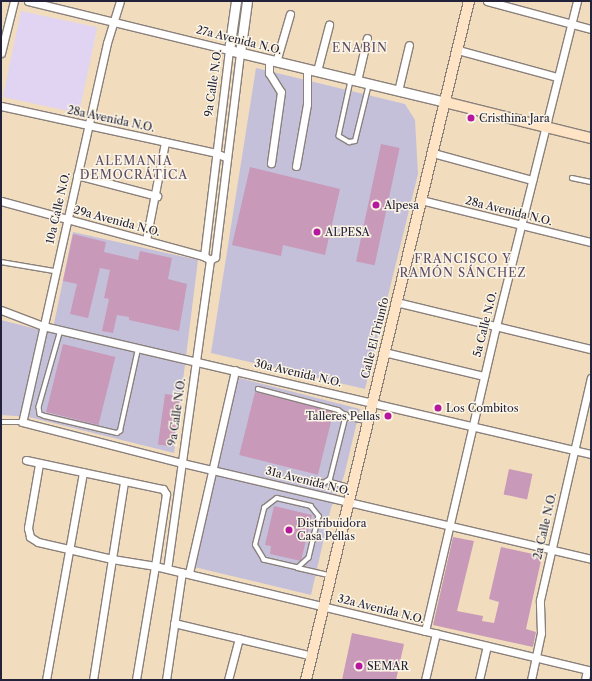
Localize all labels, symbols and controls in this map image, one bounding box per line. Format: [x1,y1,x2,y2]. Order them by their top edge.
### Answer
street label: 27a Avenida N.O. [194,23,284,57]
district label: ENABIN [332,41,388,55]
street label: 9a Calle N.O. [202,48,224,118]
street label: 28a Avenida N.O. [66,103,156,135]
place label: Cristhina Jara [479,111,550,125]
marker: Cristhina Jara [466,113,476,123]
district label: ALEMANIA DEMOCRÁTICA [80,154,188,182]
street label: 10a Calle N.O. [43,171,73,245]
street label: 28a Avenida N.O. [464,194,554,228]
place label: Alpesa [384,198,419,212]
marker: Alpesa [371,200,381,210]
street label: 29a Avenida N.O. [72,203,162,239]
place label: ALPESA [325,225,370,239]
marker: ALPESA [312,227,322,237]
district label: FRANCISCO Y RAMÓN SÁNCHEZ [399,252,527,280]
street label: 5a Calle N.O. [470,289,500,359]
street label: Calle El Triunfo [359,296,391,380]
street label: 30a Avenida N.O. [253,356,343,390]
street label: 9a Calle N.O. [166,377,188,447]
place label: Los Combitos [446,401,519,415]
marker: Los Combitos [433,403,443,413]
place label: Talleres Pellas [306,409,380,423]
marker: Talleres Pellas [383,411,393,421]
street label: 31a Avenida N.O. [264,464,352,498]
street label: 2a Calle N.O. [531,491,559,561]
place label: Distribuidora Casa Pellas [297,517,366,543]
marker: Distribuidora Casa Pellas [284,525,294,535]
street label: 32a Avenida N.O. [336,592,426,626]
place label: SEMAR [367,659,408,673]
marker: SEMAR [354,661,364,671]

